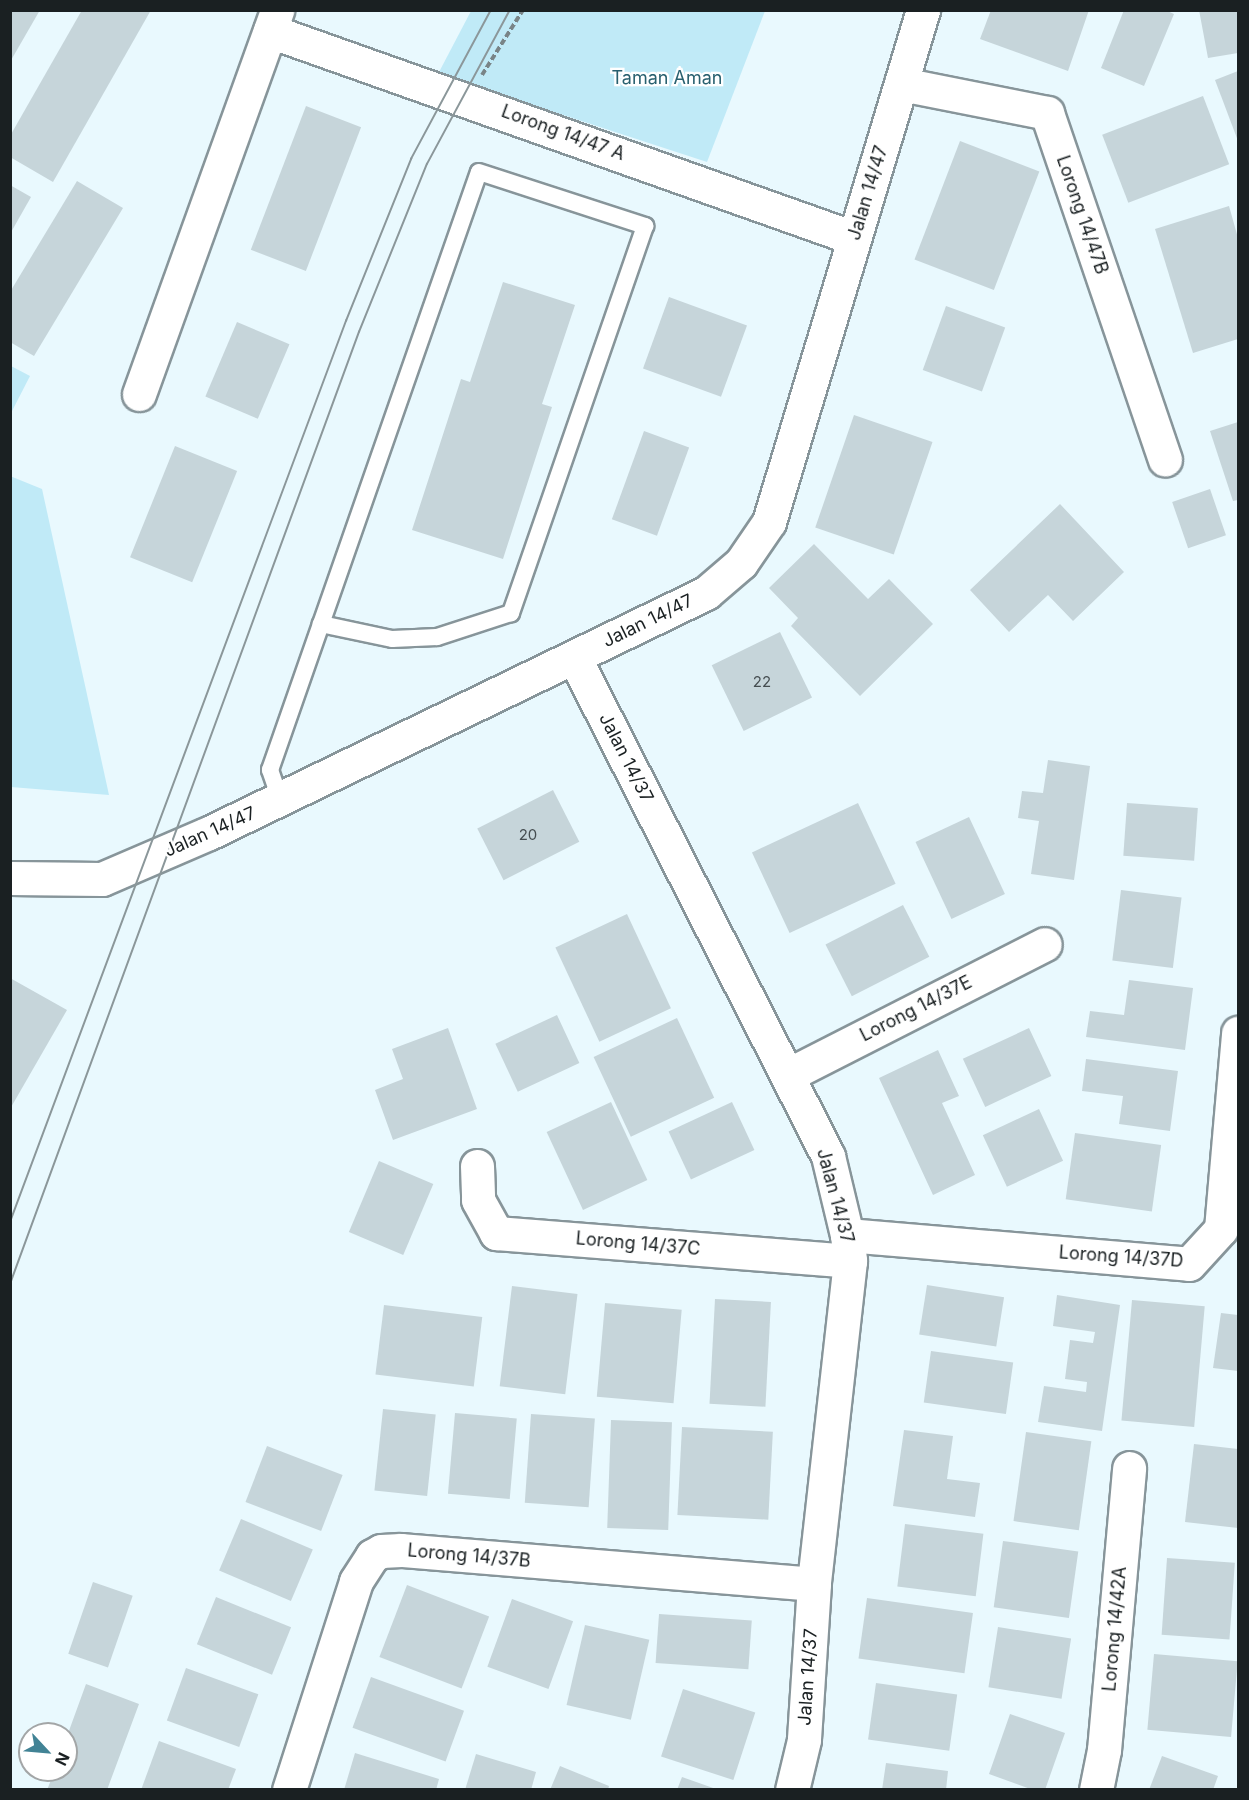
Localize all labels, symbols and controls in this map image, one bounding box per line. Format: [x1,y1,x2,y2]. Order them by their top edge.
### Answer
park label: Taman Aman [612,67,722,89]
street label: Lorong 14/47 A [498,101,628,165]
street label: Jalan 14/47 [843,143,893,243]
street label: Lorong 14/47B [1052,153,1112,277]
street label: Jalan 14/47 [599,590,697,652]
house number: 22 [753,673,771,691]
street label: Jalan 14/37 [594,710,658,806]
street label: Jalan 14/47 [161,802,259,862]
house number: 20 [519,826,537,844]
street label: Lorong 14/37E [857,972,975,1046]
street label: Jalan 14/37 [812,1146,858,1246]
street label: Lorong 14/37C [575,1228,701,1260]
street label: Lorong 14/37D [1058,1242,1184,1272]
street label: Lorong 14/37B [407,1540,531,1572]
street label: Lorong 14/42A [1099,1566,1131,1692]
street label: Jalan 14/37 [794,1628,822,1726]
north arrow [18,1722,78,1782]
text: N [51,1749,74,1769]

